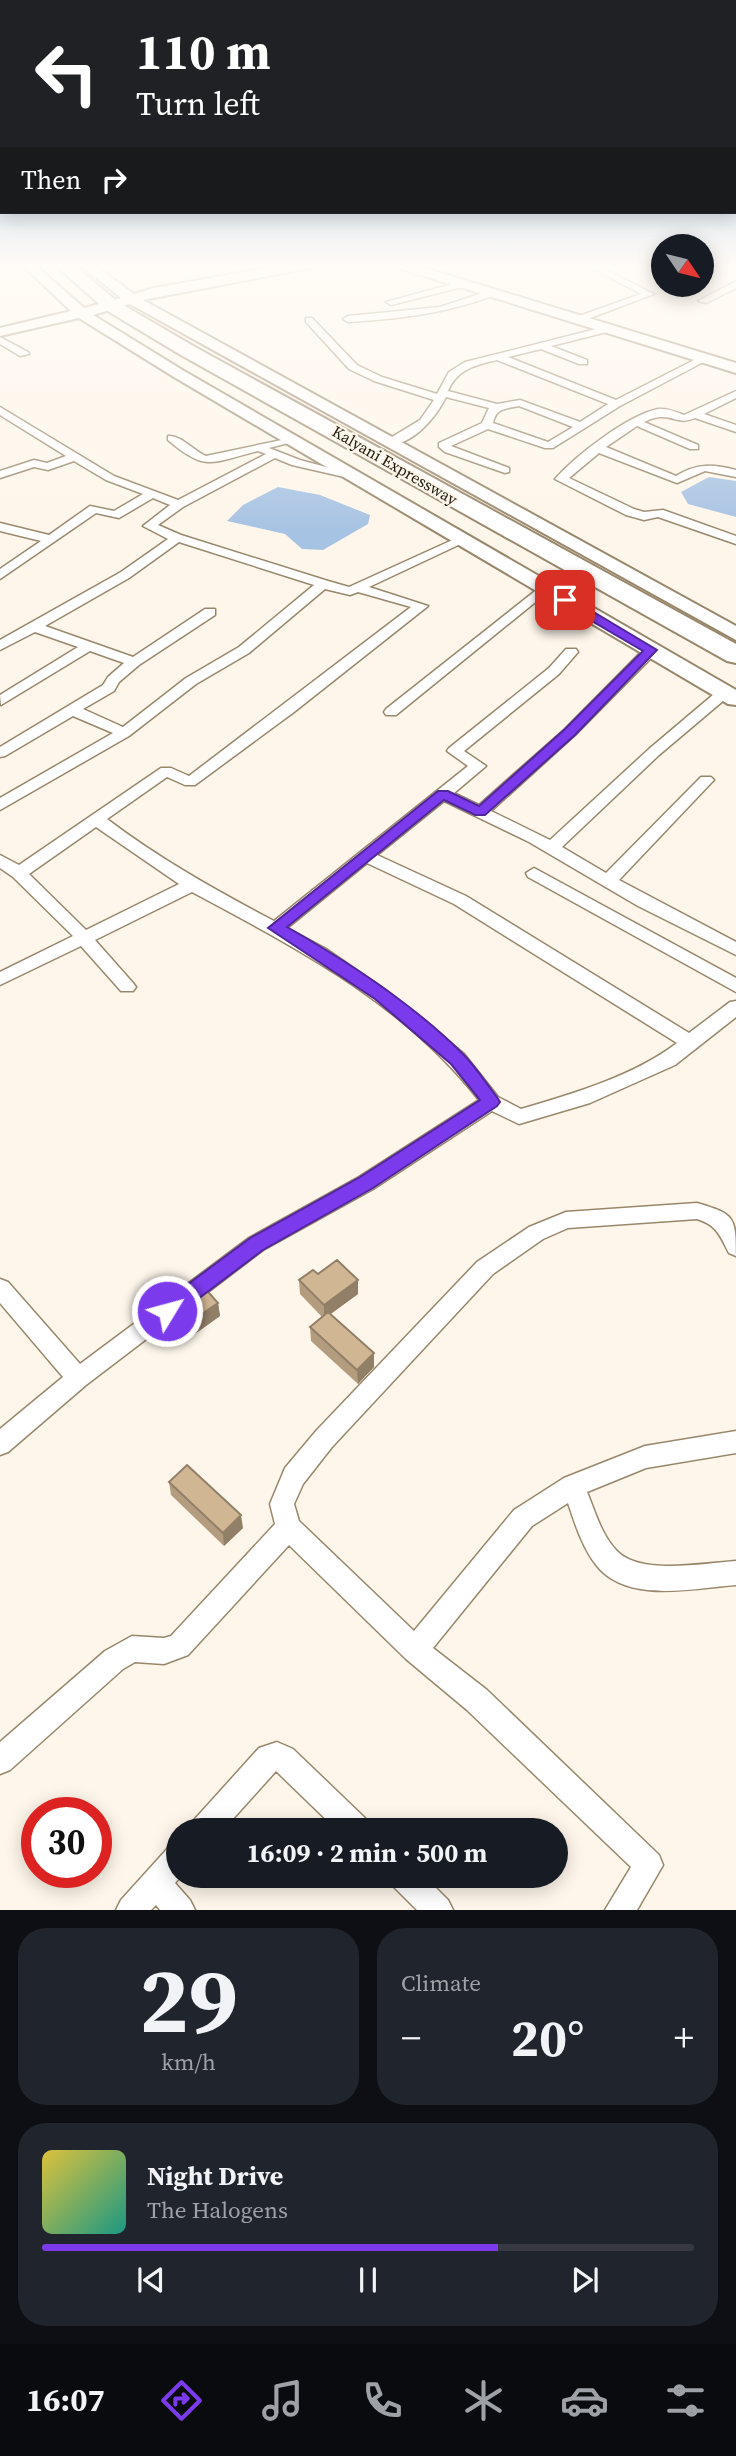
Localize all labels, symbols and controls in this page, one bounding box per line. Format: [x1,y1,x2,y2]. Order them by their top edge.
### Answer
text: 110 m [136,18,271,85]
icon: left [21,28,112,119]
text: Turn left [136,82,260,126]
icon: right [95,161,133,199]
text: Then [21,162,81,198]
north arrow [651,234,714,298]
map controls [651,234,714,297]
street label: Kalyani Expressway [328,420,462,510]
pin [535,570,595,630]
icon: arrive [546,581,584,619]
position arrow [130,1274,204,1348]
speed limit sign: 30 [21,1797,112,1888]
text: 16:09 · 2 min · 500 m [247,1835,487,1871]
text: 29 [139,1938,238,2062]
text: Climate [401,1967,481,1999]
text: 20° [511,2002,584,2073]
text: − [401,2012,421,2064]
text: + [674,2012,694,2064]
text: km/h [161,2046,216,2078]
text: Night Drive [147,2158,283,2194]
text: The Halogens [147,2194,288,2226]
icon: previous [132,2261,170,2299]
icon: pause [349,2261,387,2299]
icon: next [566,2261,604,2299]
icon: directions [157,2376,206,2425]
icon: music [258,2376,307,2425]
icon: phone [358,2376,407,2425]
icon: climate [459,2376,508,2425]
icon: car [560,2376,609,2425]
icon: filters [661,2376,710,2425]
text: 16:07 [26,2378,105,2422]

